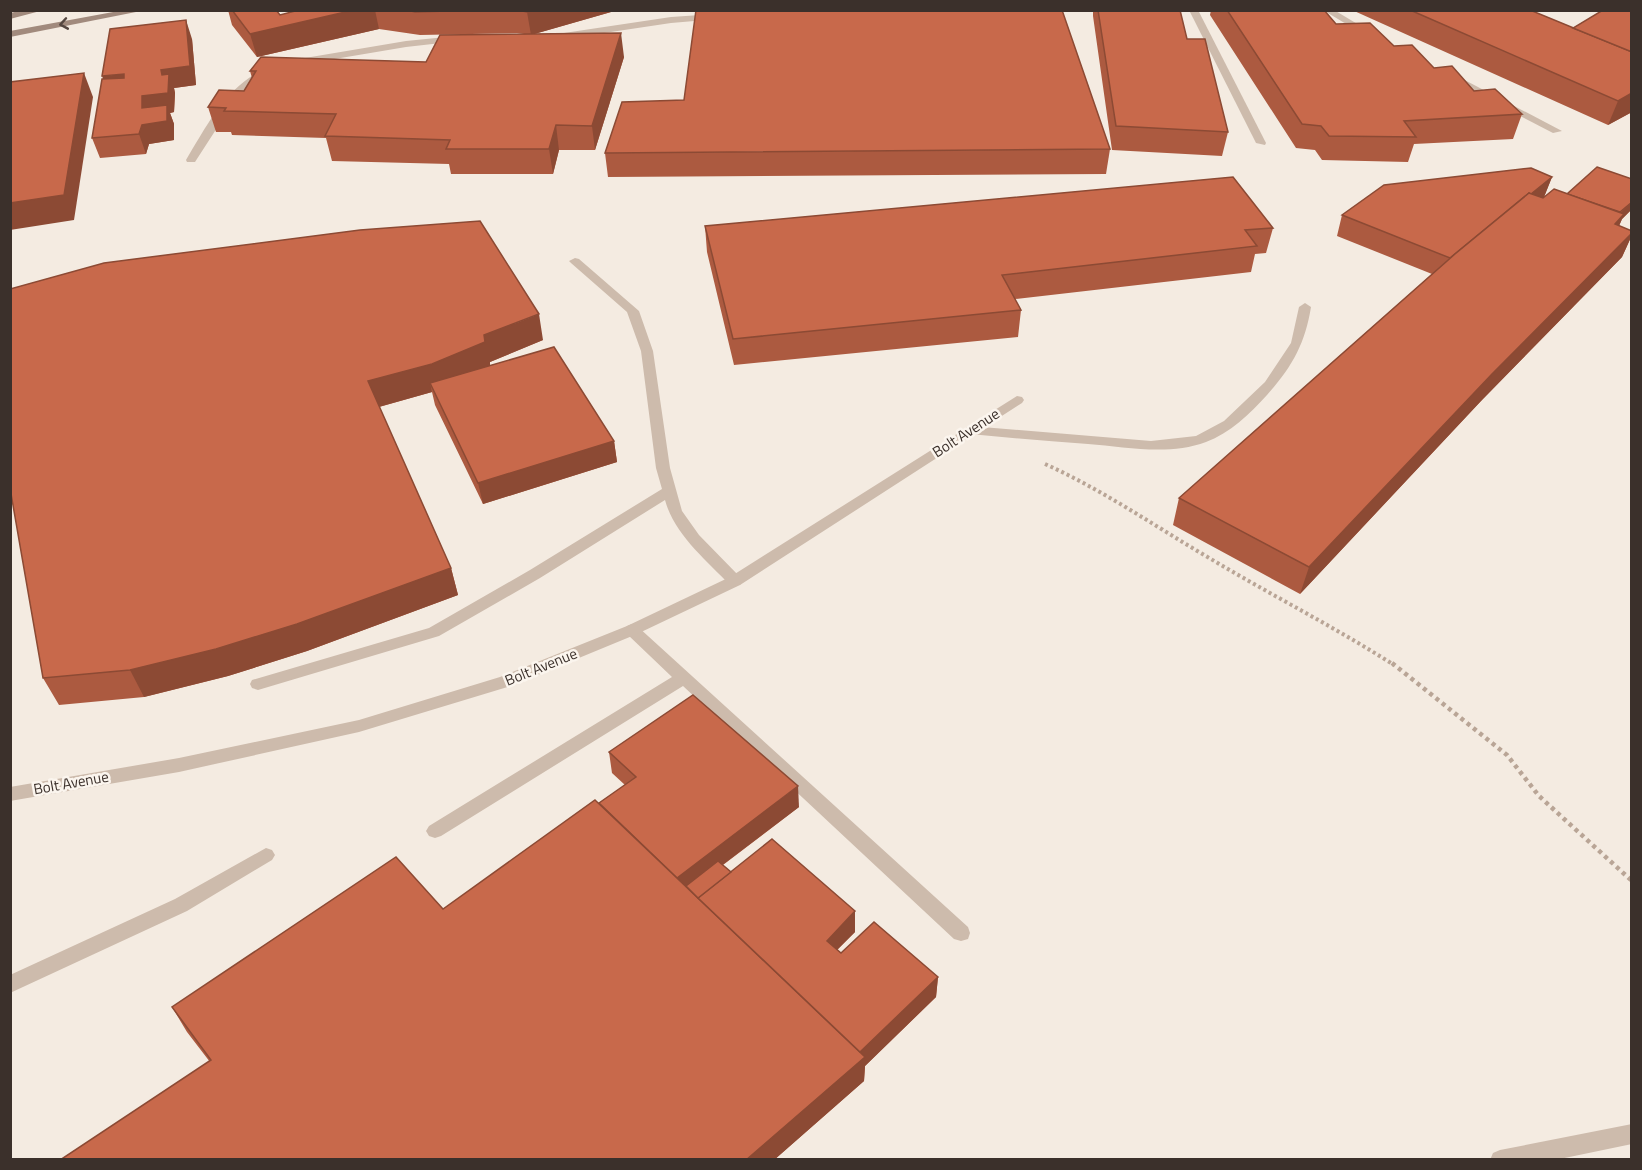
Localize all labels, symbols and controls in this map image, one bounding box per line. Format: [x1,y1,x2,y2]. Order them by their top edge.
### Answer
one-way arrow [59,18,69,30]
street label: Bolt Avenue [928,402,1004,463]
street label: Bolt Avenue [501,642,580,691]
street label: Bolt Avenue [31,765,110,800]

